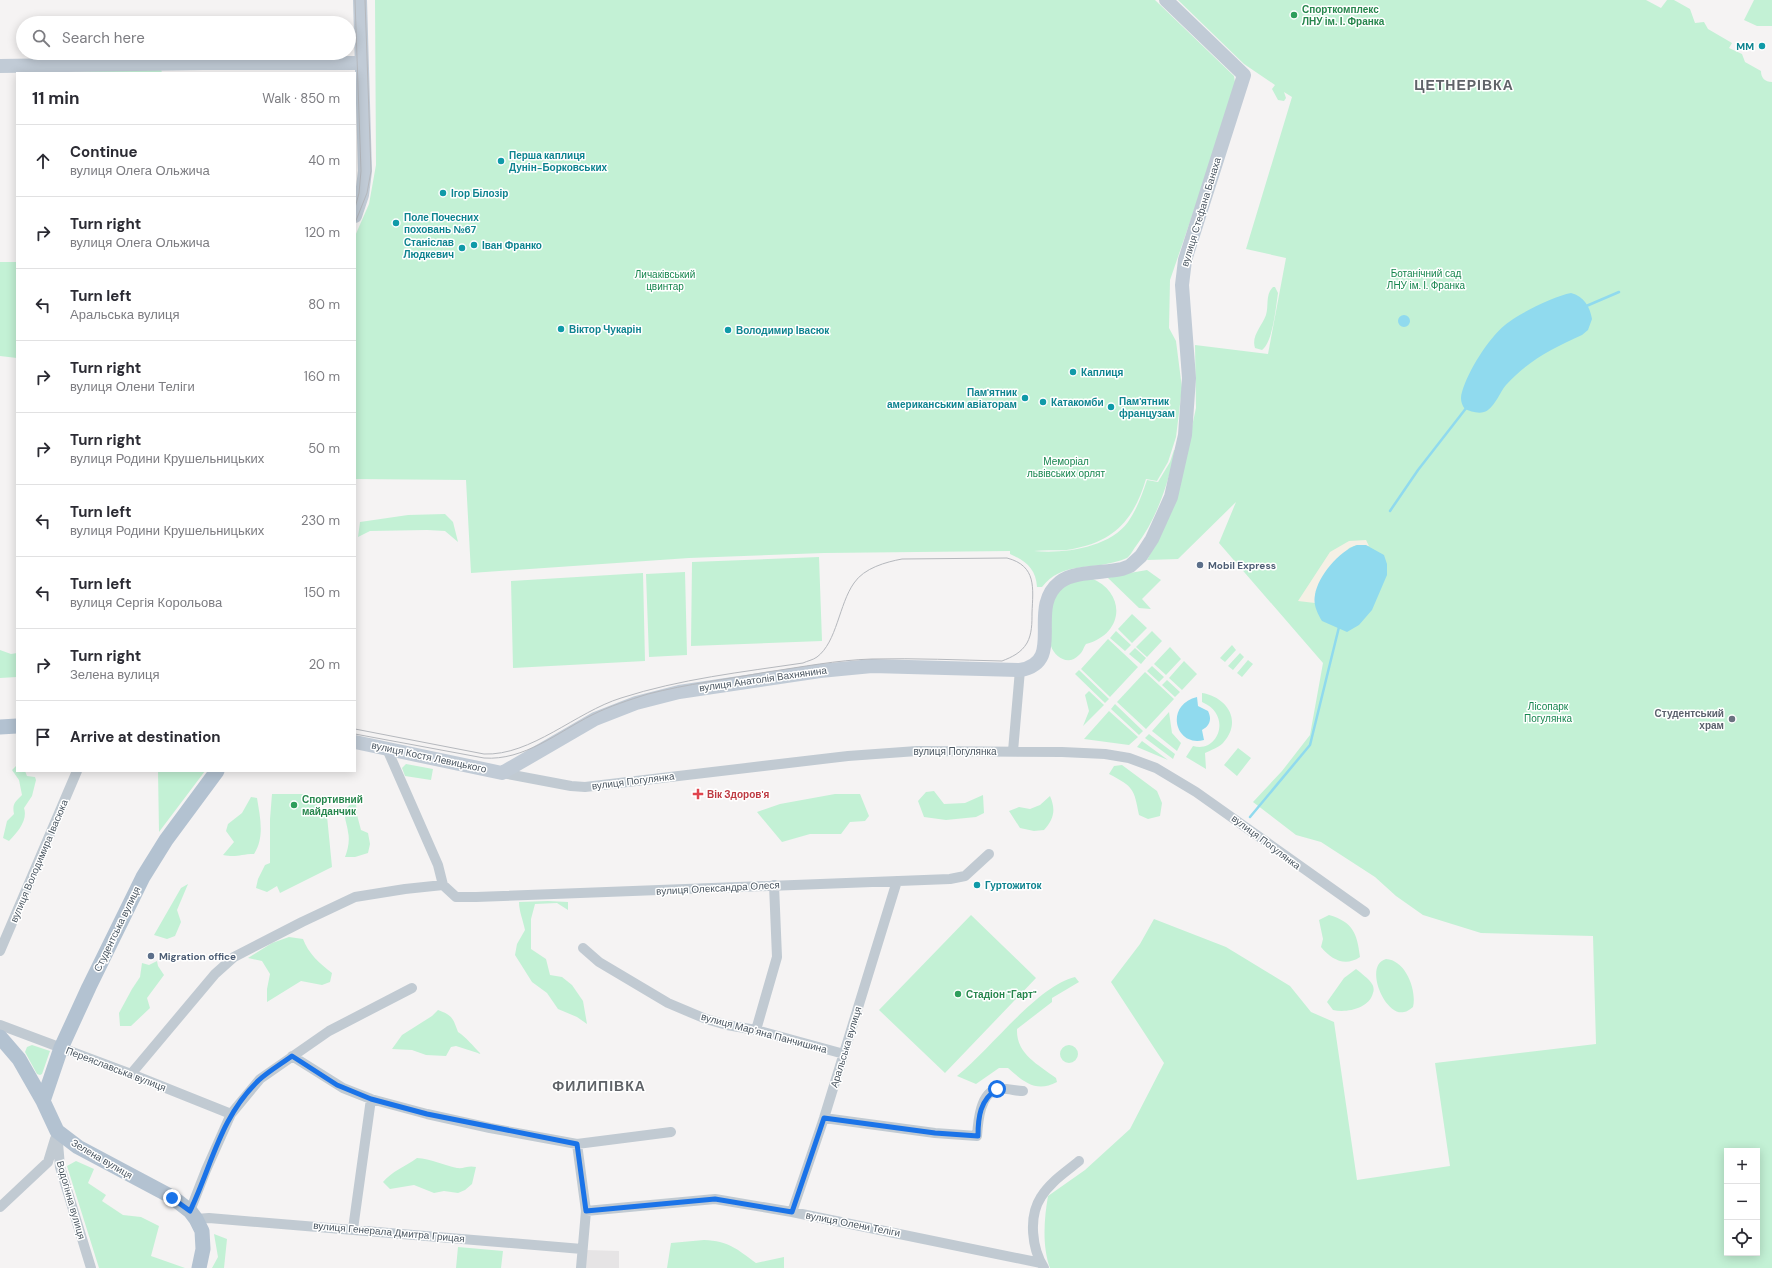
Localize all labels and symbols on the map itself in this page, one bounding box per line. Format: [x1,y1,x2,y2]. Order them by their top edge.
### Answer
place label: Спорткомплекс ЛНУ ім. І. Франка [1302,3,1385,28]
marker: Спорткомплекс ЛНУ ім. І. Франка [1289,10,1299,20]
place label: MM [1736,40,1754,53]
marker: MM [1757,41,1767,51]
district label: ЦЕТНЕРІВКА [1414,76,1514,94]
place label: Перша каплиця Дунін-Борковських [509,149,608,174]
street label: вулиця Стефана Банаха [1178,155,1224,268]
marker: Перша каплиця Дунін-Борковських [496,156,506,166]
place label: Ігор Білозір [451,187,508,200]
marker: Ігор Білозір [438,188,448,198]
place label: Поле Почесних поховань №67 [404,211,479,236]
marker: Поле Почесних поховань №67 [391,218,401,228]
place label: Станіслав Людкевич [404,236,454,261]
place label: Іван Франко [482,239,542,252]
marker: Іван Франко [469,240,479,250]
marker: Станіслав Людкевич [457,243,467,253]
park label: Ботанічний сад ЛНУ ім. І. Франка [1387,267,1466,292]
park label: Личаківський цвинтар [635,268,695,293]
place label: Віктор Чукарін [569,323,641,336]
marker: Віктор Чукарін [556,324,566,334]
place label: Володимир Івасюк [736,324,830,337]
marker: Володимир Івасюк [723,325,733,335]
place label: Каплиця [1081,366,1123,379]
marker: Каплиця [1068,367,1078,377]
place label: Пам'ятник американським авіаторам [887,386,1018,411]
marker: Пам'ятник американським авіаторам [1020,393,1030,403]
place label: Пам'ятник французам [1119,395,1175,420]
place label: Катакомби [1051,396,1104,409]
marker: Катакомби [1038,397,1048,407]
marker: Пам'ятник французам [1106,402,1116,412]
park label: Меморіал львівських орлят [1027,455,1106,480]
place label: Mobil Express [1208,559,1276,572]
marker: Mobil Express [1195,560,1205,570]
street label: вулиця Анатолія Вахнянина [698,664,828,694]
park label: Лісопарк Погулянка [1524,700,1572,725]
place label: Студентський храм [1655,707,1724,732]
marker: Студентський храм [1727,714,1737,724]
street label: вулиця Костя Левицького [370,738,488,776]
street label: вулиця Погулянка [913,745,997,758]
street label: вулиця Погулянка [591,769,676,793]
marker: Вік Здоров'я [692,788,704,800]
place label: Вік Здоров'я [707,788,769,801]
place label: Спортивний майданчик [302,793,363,818]
street label: вулиця Володимира Івасюка [7,797,71,924]
marker: Спортивний майданчик [289,800,299,810]
street label: вулиця Погулянка [1229,812,1303,872]
street label: вулиця Олександра Олеся [656,878,780,898]
place label: Гуртожиток [985,879,1043,892]
marker: Гуртожиток [972,880,982,890]
street label: Студентська вулиця [91,884,143,974]
place label: Migration office [159,950,236,963]
marker: Migration office [146,951,156,961]
place label: Стадіон "Гарт" [966,988,1037,1001]
marker: Стадіон "Гарт" [953,989,963,999]
street label: Аральська вулиця [827,1005,865,1089]
street label: вулиця Марʼяна Панчишина [700,1010,829,1056]
street label: Переяславська вулиця [64,1044,168,1094]
district label: ФИЛИПІВКА [552,1077,646,1095]
route start [988,1080,1006,1098]
street label: Зелена вулиця [69,1136,135,1182]
street label: Водогінна вулиця [54,1159,88,1241]
route end [163,1189,181,1207]
street label: вулиця Олени Теліги [805,1208,901,1240]
street label: вулиця Генерала Дмитра Грицая [313,1219,465,1245]

